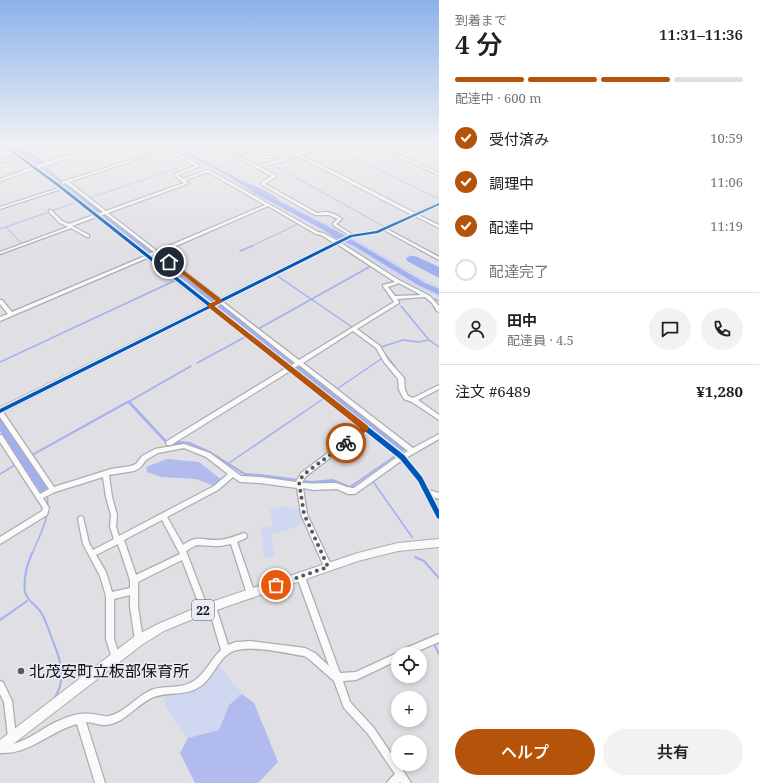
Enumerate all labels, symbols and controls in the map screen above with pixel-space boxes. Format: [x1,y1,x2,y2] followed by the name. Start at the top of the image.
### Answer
[455,11,507,29] text: 到着まで
[659,24,743,44] text: 11:31–11:36
[455,26,502,62] text: 4 分
[455,89,541,107] text: 配達中 · 600 m
[455,127,477,149] icon: check
[489,129,549,149] text: 受付済み
[710,129,743,147] text: 10:59
[455,171,477,193] icon: check
[489,173,534,193] text: 調理中
[710,173,743,191] text: 11:06
[455,215,477,237] icon: check
[489,217,534,237] text: 配達中
[710,217,743,235] text: 11:19
[152,245,186,279] pin
[158,251,180,273] icon: home
[489,261,549,281] text: 配達完了
[455,308,497,350] button: person
[649,308,691,350] button: chat
[701,308,743,350] button: phone
[507,310,537,330] text: 田中
[507,331,574,349] text: 配達員 · 4.5
[455,381,531,401] text: 注文 #6489
[696,381,743,401] text: ¥1,280
[326,423,366,463] courier
[335,432,357,454] icon: bike
[259,568,293,602] pin
[265,574,287,596] icon: bag
[192,600,214,620] road number: 22
[391,647,427,771] map controls
[391,647,427,683] button: locate
[29,660,189,682] place label: 北茂安町立板部保育所
[16,666,26,676] marker: 北茂安町立板部保育所
[391,691,427,727] button: +
[455,729,595,775] button: ヘルプ
[603,729,743,775] button: 共有
[391,735,427,771] button: −

